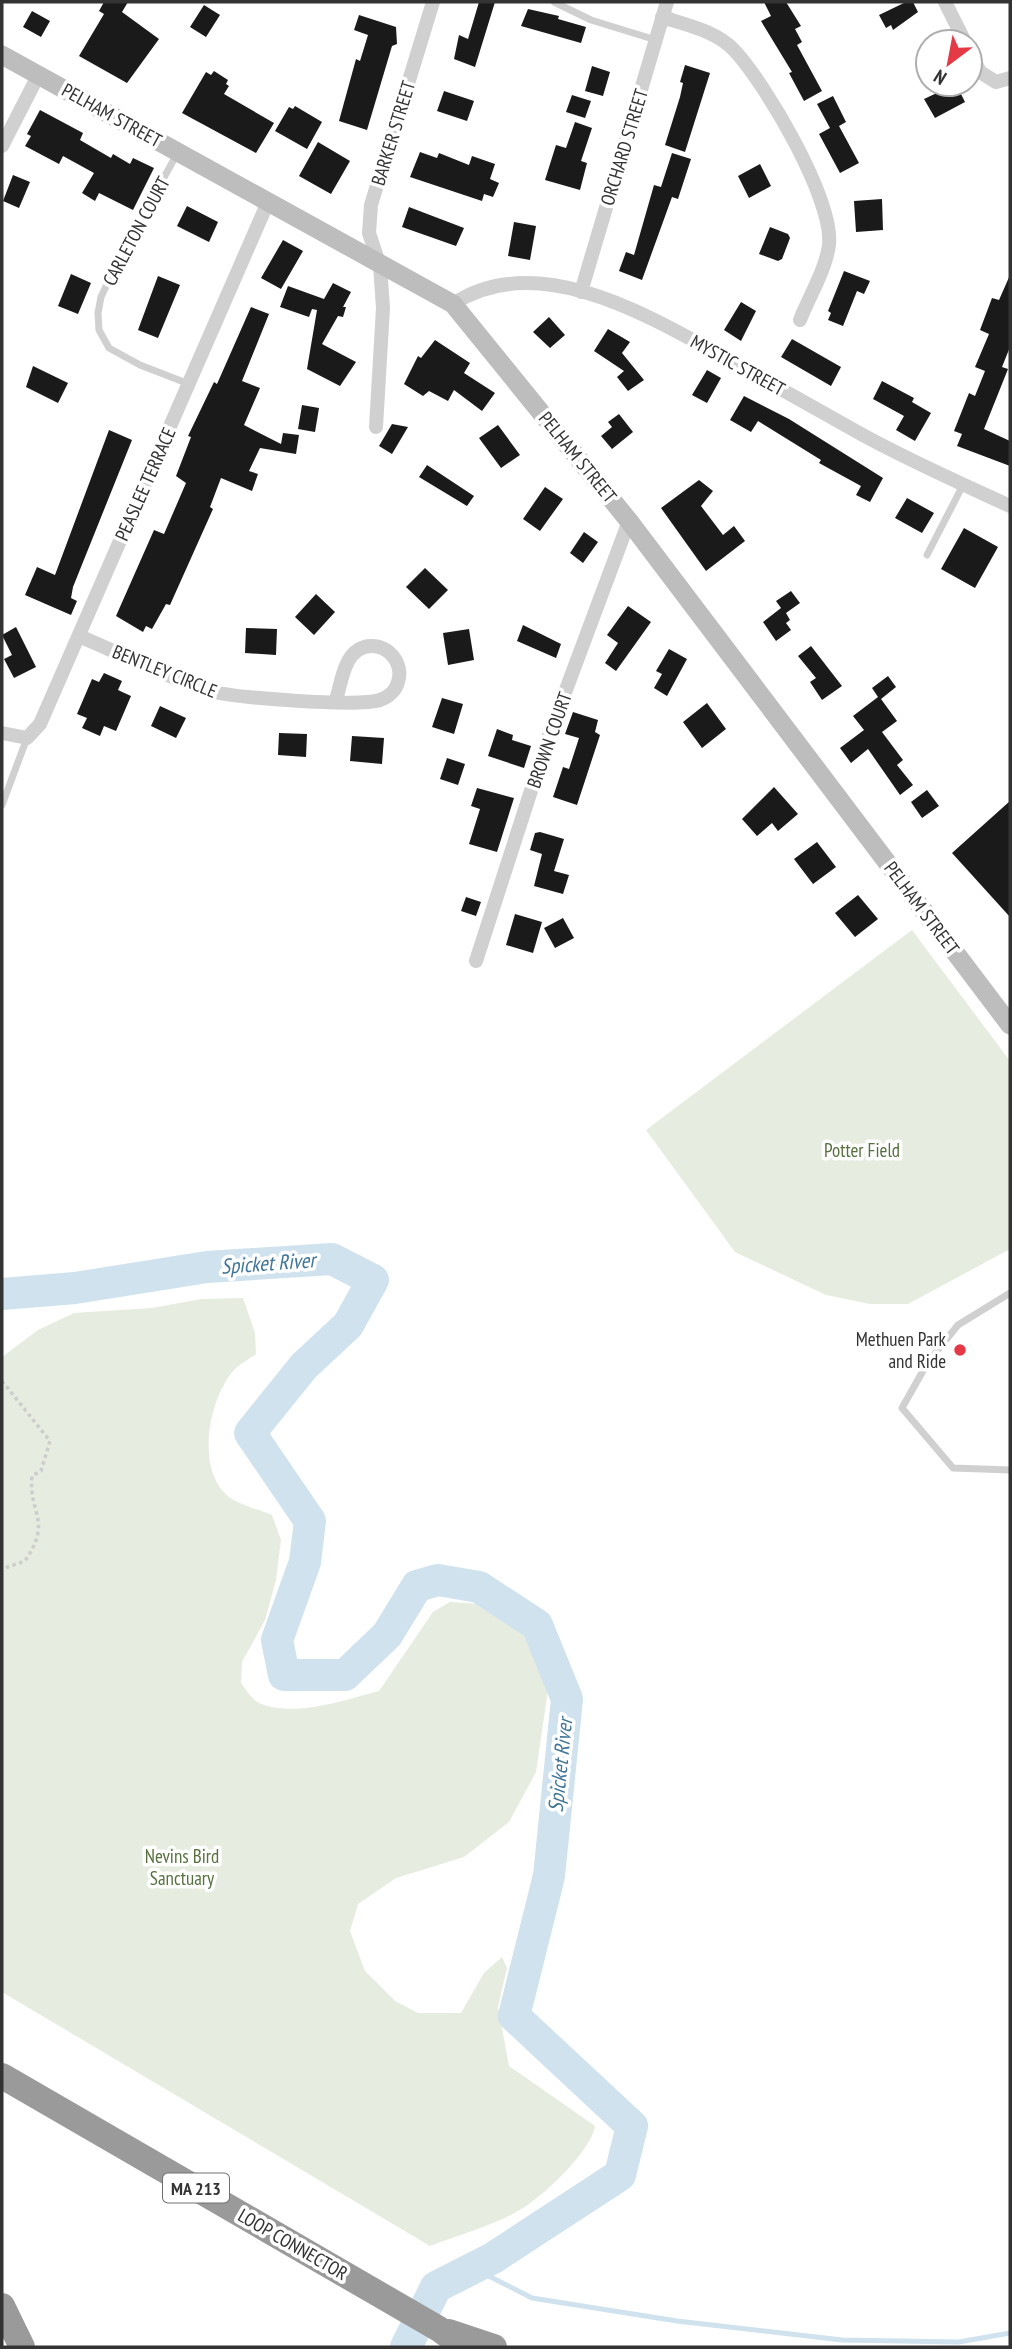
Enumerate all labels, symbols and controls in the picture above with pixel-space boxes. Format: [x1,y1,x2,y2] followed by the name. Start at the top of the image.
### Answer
[914,28,984,98] north arrow
[929,65,951,90] text: N
[366,77,420,188] street label: BARKER STREET
[58,78,167,153] street label: PELHAM STREET
[595,85,653,208] street label: ORCHARD STREET
[97,172,175,290] street label: CARLETON COURT
[686,329,790,401] street label: MYSTIC STREET
[534,407,622,508] street label: PELHAM STREET
[109,424,181,544] street label: PEASLEE TERRACE
[109,639,221,703] street label: BENTLEY CIRCLE
[521,688,577,791] street label: BROWN COURT
[879,857,965,960] street label: PELHAM STREET
[824,1138,900,1162] park label: Potter Field
[220,1246,319,1280] water label: Spicket River
[856,1327,947,1373] place label: Methuen Park and Ride
[952,1342,968,1358] marker: Methuen Park and Ride
[542,1714,579,1813] water label: Spicket River
[145,1844,219,1890] park label: Nevins Bird Sanctuary
[163,2174,229,2202] road number: MA 213
[234,2203,352,2285] street label: LOOP CONNECTOR

